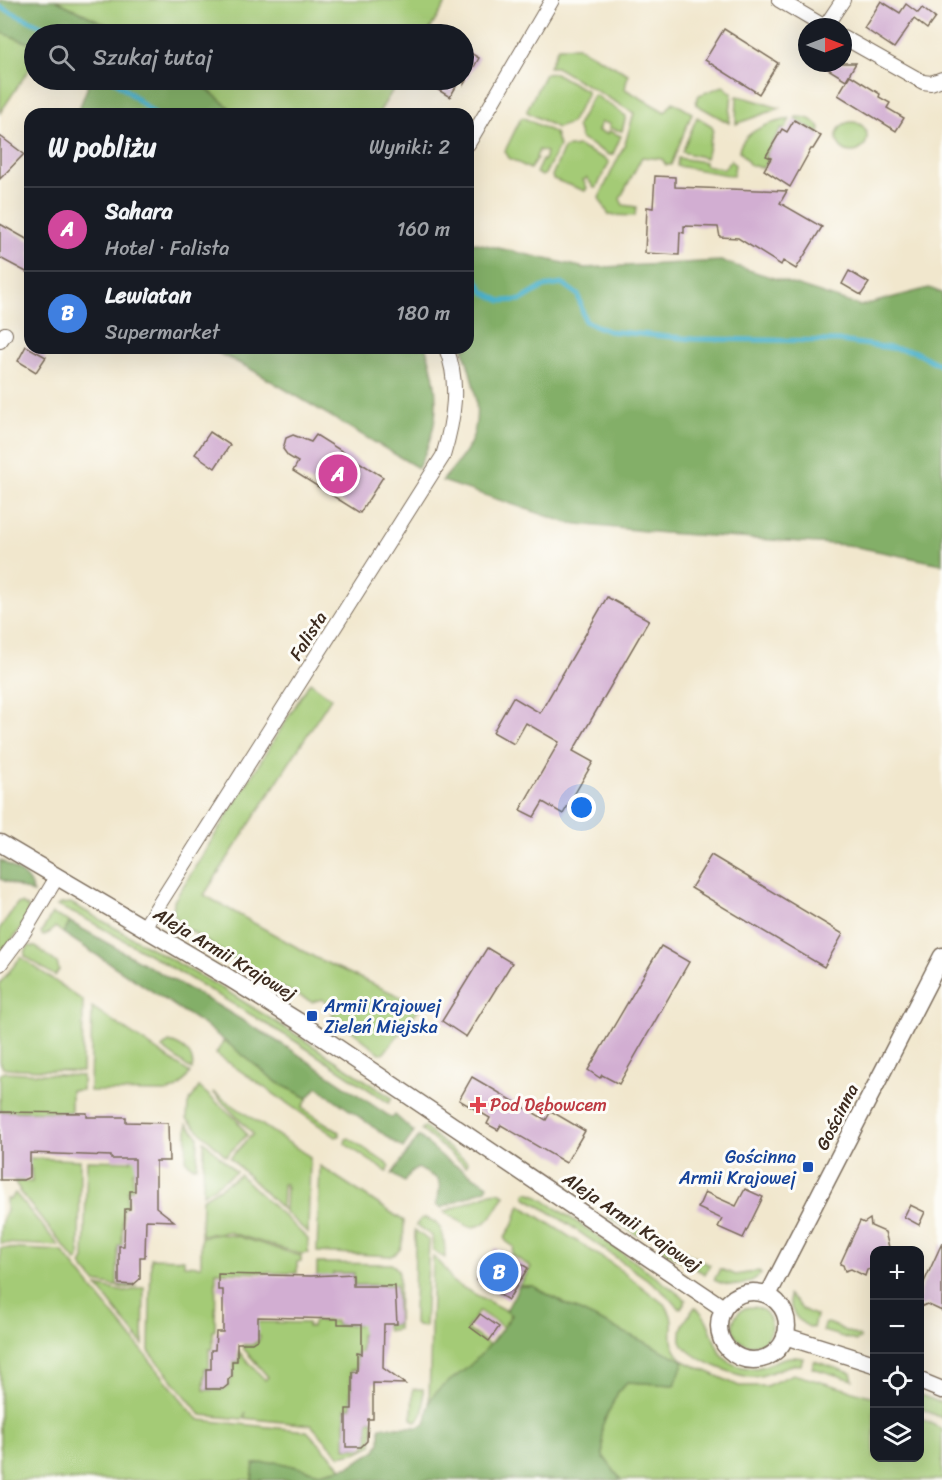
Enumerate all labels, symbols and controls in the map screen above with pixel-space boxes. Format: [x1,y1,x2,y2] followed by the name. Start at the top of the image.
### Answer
[798,18,852,72] north arrow
[24,24,474,90] search box
[93,38,212,77] text: Szukaj tutaj
[45,41,78,74] icon: search
[48,124,157,170] text: W pobliżu
[369,130,450,165] text: Wyniki: 2
[105,192,173,231] text: Sahara
[61,212,74,247] text: A
[397,212,450,247] text: 160 m
[105,231,229,266] text: Hotel · Falista
[105,276,191,315] text: Lewiatan
[61,296,74,331] text: B
[396,296,450,331] text: 180 m
[105,315,220,350] text: Supermarket
[318,452,358,496] pin: A
[280,605,336,667] street label: Falista
[567,793,596,822] your location
[146,898,303,1010] street label: Aleja Armii Krajowej
[323,990,442,1043] place label: Armii Krajowej Zieleń Miejska
[305,1009,319,1023] marker: Armii Krajowej Zieleń Miejska
[807,1078,867,1156] street label: Gościnna
[490,1089,607,1121] place label: Pod Dębowcem
[471,1098,485,1112] marker: Pod Dębowcem
[678,1141,797,1194] place label: Gościnna Armii Krajowej
[801,1160,815,1174] marker: Gościnna Armii Krajowej
[555,1163,708,1281] street label: Aleja Armii Krajowej
[870,1246,924,1462] map controls
[870,1246,924,1300] button: +
[480,1250,518,1294] pin: B
[870,1300,924,1354] button: −
[870,1354,924,1408] button: locate
[870,1408,924,1462] button: layers

